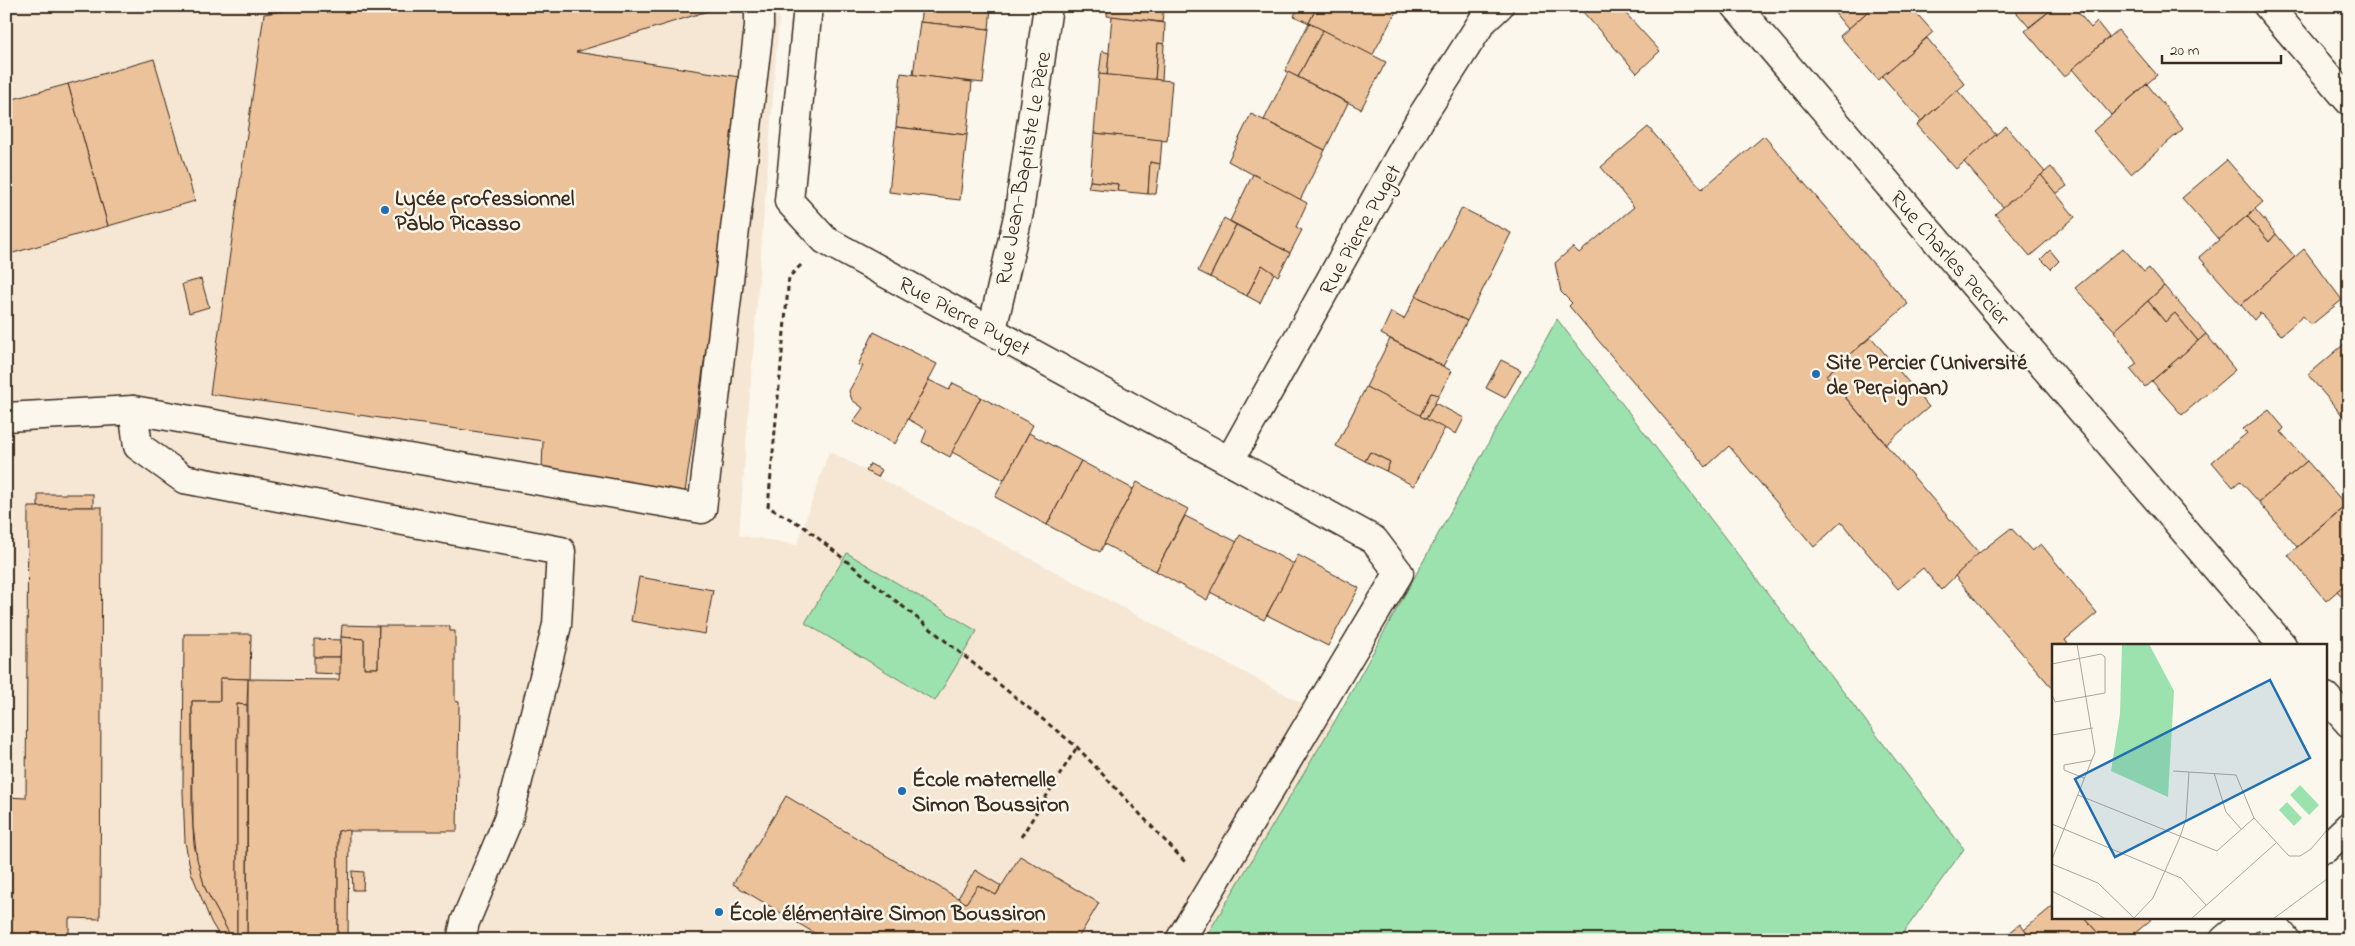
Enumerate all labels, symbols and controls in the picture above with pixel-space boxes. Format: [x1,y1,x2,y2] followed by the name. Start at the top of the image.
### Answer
[2162,32,2281,64] scale bar
[2170,40,2200,62] text: 20 m
[989,49,1061,288] street label: Rue Jean-Baptiste Le Père
[1312,159,1412,302] street label: Rue Pierre Puget
[395,184,575,241] place label: Lycée professionnel Pablo Picasso
[1881,184,2017,334] street label: Rue Charles Percier
[379,204,391,216] marker: Lycée professionnel Pablo Picasso
[891,269,1036,367] street label: Rue Pierre Puget
[1826,348,2028,406] place label: Site Percier (Université de Perpignan)
[1810,368,1822,380] marker: Site Percier (Université de Perpignan)
[2052,644,2328,918] inset map
[912,765,1069,822] place label: École maternelle Simon Boussiron
[896,785,908,797] marker: École maternelle Simon Boussiron
[729,899,1046,931] place label: École élémentaire Simon Boussiron
[713,906,725,918] marker: École élémentaire Simon Boussiron

